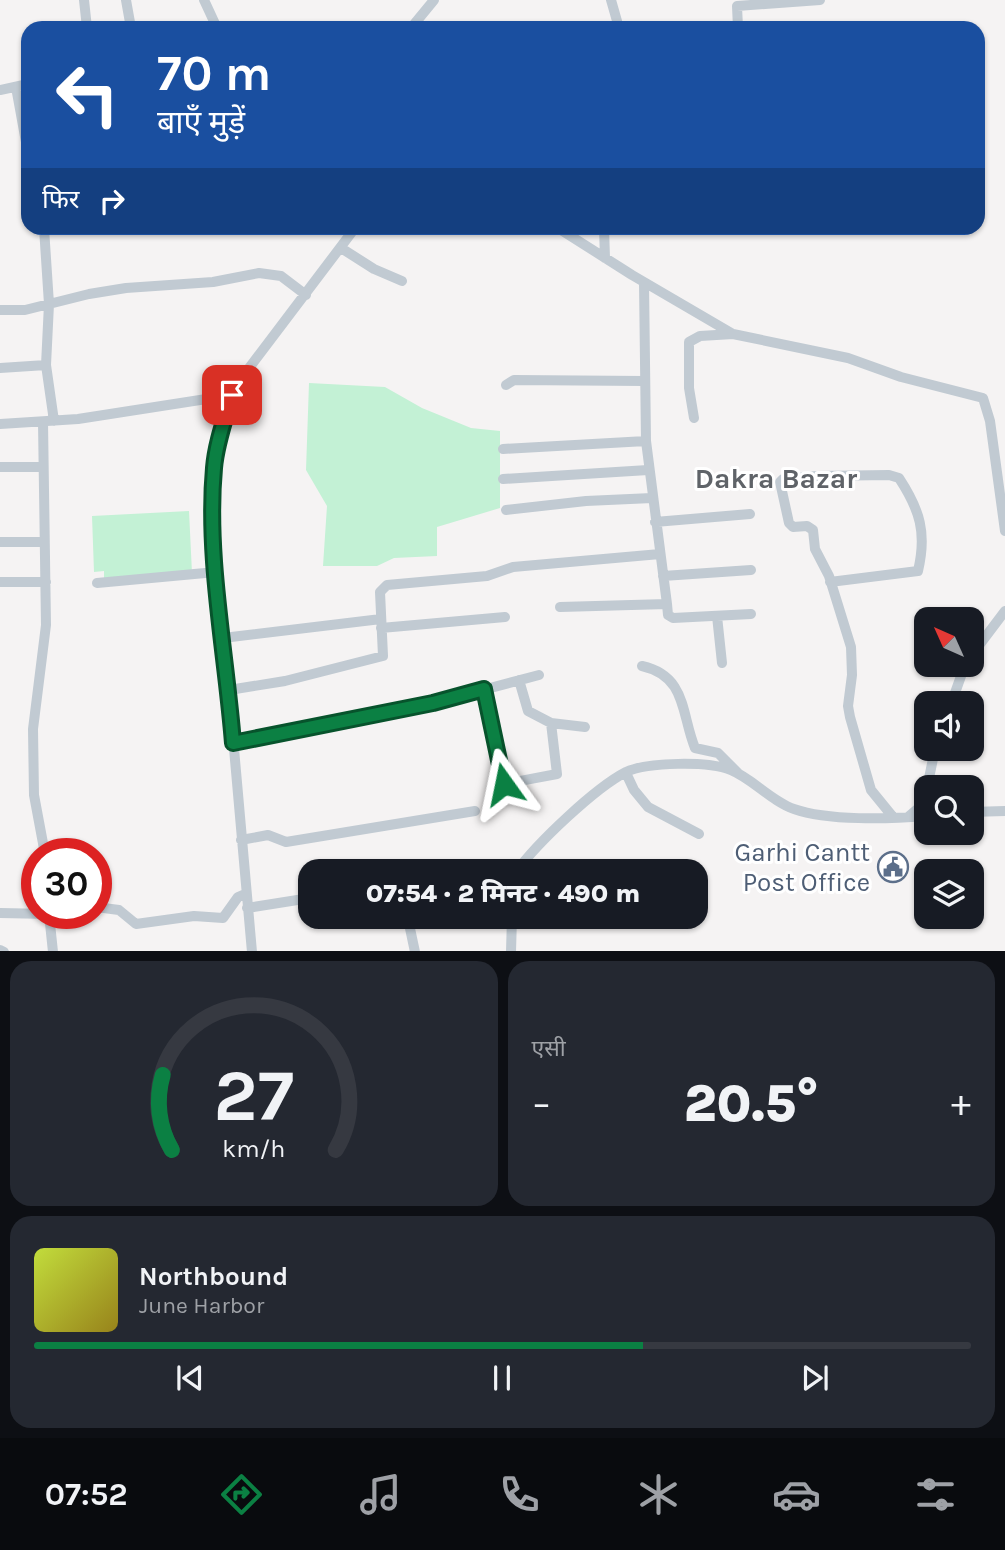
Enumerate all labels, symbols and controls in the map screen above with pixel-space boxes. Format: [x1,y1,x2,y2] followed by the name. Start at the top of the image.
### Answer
[157,45,271,102] text: 70 m
[42,49,133,140] icon: left
[157,104,245,141] text: बाएँ मुड़ें
[93,182,131,220] icon: right
[42,184,79,215] text: फिर
[202,365,262,425] pin
[213,376,251,414] icon: arrive
[695,462,857,495] district label: Dakra Bazar
[914,607,984,677] north arrow
[914,607,984,929] map controls
[914,691,984,761] button: sound
[467,747,541,821] position arrow
[914,775,984,845] button: search
[734,837,870,898] place label: Garhi Cantt Post Office
[21,838,112,929] speed limit sign: 30
[876,850,910,884] public building icon: Garhi Cantt Post Office
[914,859,984,929] button: layers
[366,878,640,909] text: 07:54 · 2 मिनट · 490 m
[532,1035,566,1062] text: एसी
[214,1053,294,1138] text: 27
[684,1073,819,1134] text: 20.5°
[532,1081,551,1126] text: −
[951,1081,971,1126] text: +
[222,1133,285,1162] text: km/h
[139,1261,288,1292] text: Northbound
[139,1292,264,1319] text: June Harbor
[171,1359,209,1397] icon: previous
[483,1359,521,1397] icon: pause
[796,1359,834,1397] icon: next
[217,1470,266,1519] icon: directions
[356,1470,405,1519] icon: music
[495,1470,544,1519] icon: phone
[634,1470,683,1519] icon: climate
[772,1470,821,1519] icon: car
[911,1470,960,1519] icon: filters
[45,1476,128,1513] text: 07:52

